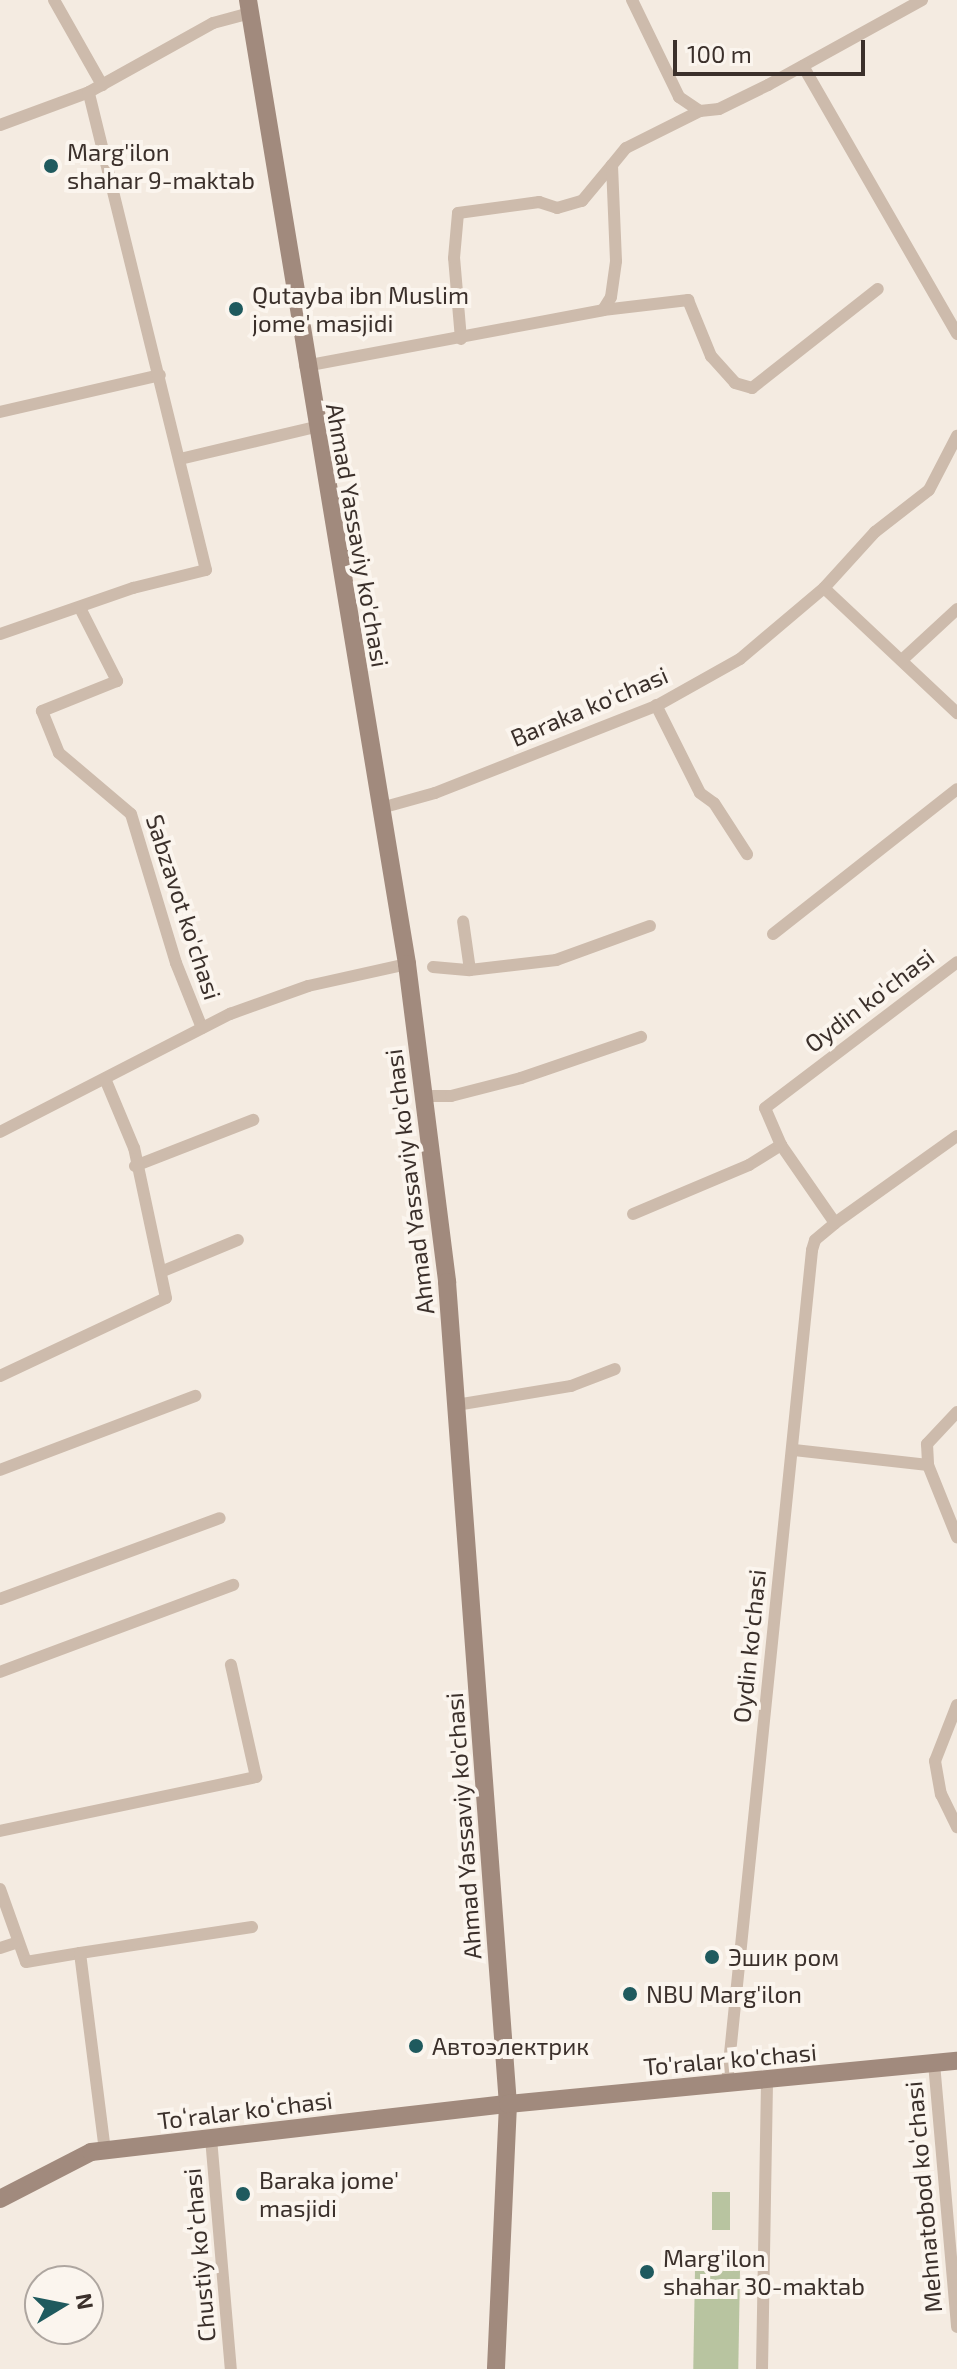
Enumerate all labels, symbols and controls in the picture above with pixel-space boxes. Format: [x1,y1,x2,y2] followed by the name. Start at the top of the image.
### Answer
[677,24,869,74] scale bar
[687,39,752,68] text: 100 m
[67,138,255,194] place label: Marg'ilon shahar 9-maktab
[42,157,60,175] marker: Marg'ilon shahar 9-maktab
[252,281,469,337] place label: Qutayba ibn Muslim jome' masjidi
[227,300,245,318] marker: Qutayba ibn Muslim jome' masjidi
[320,400,396,670] street label: Ahmad Yassaviy ko'chasi
[506,660,672,752] street label: Baraka ko'chasi
[140,811,228,1003] street label: Sabzavot ko'chasi
[799,942,939,1058] street label: Oydin ko'chasi
[378,1047,440,1317] street label: Ahmad Yassaviy ko'chasi
[727,1568,771,1724] street label: Oydin ko'chasi
[439,1691,487,1961] street label: Ahmad Yassaviy ko'chasi
[728,1943,839,1971] place label: Эшик ром
[703,1948,721,1966] marker: Эшик ром
[646,1980,802,2008] place label: NBU Marg'ilon
[621,1985,639,2003] marker: NBU Marg'ilon
[432,2032,589,2060] place label: Автоэлектрик
[407,2037,425,2055] marker: Автоэлектрик
[642,2037,818,2081] street label: To'ralar ko'chasi
[899,2080,947,2314] street label: Mehnatobod koʻchasi
[156,2085,334,2135] street label: Toʻralar koʻchasi
[259,2166,399,2222] place label: Baraka jome' masjidi
[177,2167,221,2343] street label: Chustiy koʻchasi
[234,2185,252,2203] marker: Baraka jome' masjidi
[663,2244,865,2300] place label: Marg'ilon shahar 30-maktab
[638,2263,656,2281] marker: Marg'ilon shahar 30-maktab
[24,2265,104,2345] north arrow
[71,2291,100,2311] text: N

